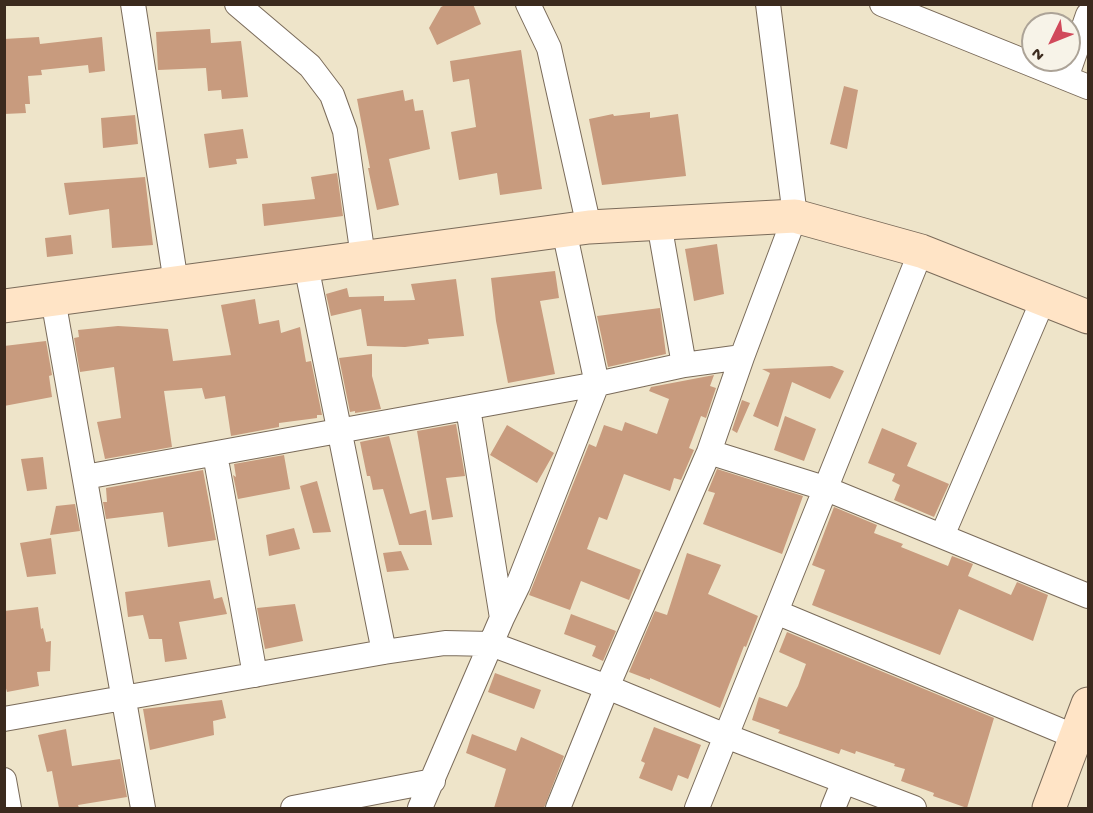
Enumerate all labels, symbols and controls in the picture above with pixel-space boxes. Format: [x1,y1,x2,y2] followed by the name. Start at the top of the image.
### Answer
[1021,12,1081,72] north arrow
[1028,43,1049,64] text: N

